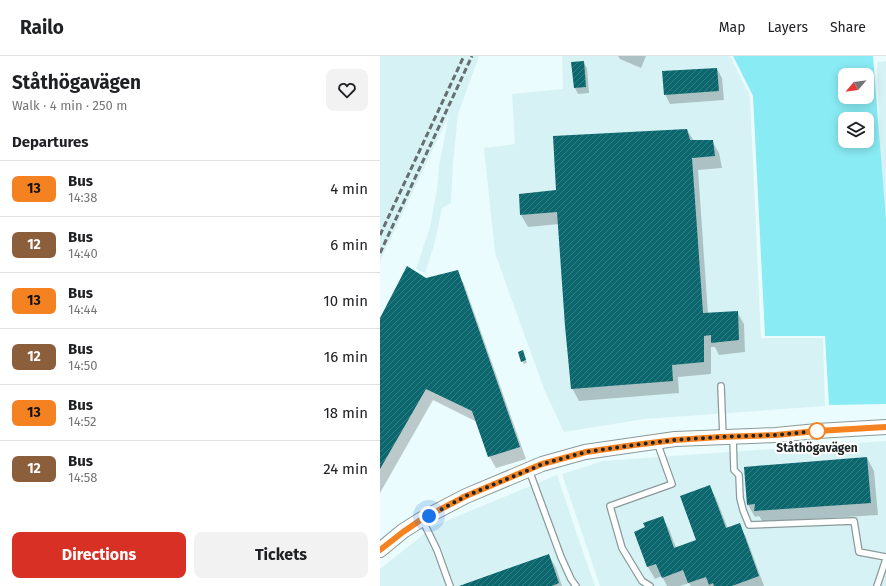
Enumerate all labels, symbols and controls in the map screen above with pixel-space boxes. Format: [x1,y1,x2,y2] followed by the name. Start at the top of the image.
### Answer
[20,16,64,39] text: Railo
[719,19,745,36] text: Map
[767,19,808,36] text: Layers
[830,19,866,36] text: Share
[838,68,874,104] north arrow
[838,68,874,148] map controls
[326,69,368,111] button: heart
[12,71,141,94] text: Ståthögavägen
[12,98,127,113] text: Walk · 4 min · 250 m
[838,112,874,148] button: layers
[12,133,89,151] text: Departures
[68,172,93,190] text: Bus
[27,180,41,197] text: 13
[330,180,368,198] text: 4 min
[68,190,97,205] text: 14:38
[68,228,93,246] text: Bus
[27,236,41,253] text: 12
[330,236,368,254] text: 6 min
[68,246,98,261] text: 14:40
[68,284,93,302] text: Bus
[27,292,41,309] text: 13
[323,292,368,310] text: 10 min
[68,302,97,317] text: 14:44
[68,340,93,358] text: Bus
[27,348,41,365] text: 12
[324,348,368,366] text: 16 min
[68,358,97,373] text: 14:50
[68,396,93,414] text: Bus
[27,404,41,421] text: 13
[323,404,368,422] text: 18 min
[68,414,97,429] text: 14:52
[808,422,826,440] marker: Ståthögavägen
[776,441,858,455] place label: Ståthögavägen
[68,452,93,470] text: Bus
[27,460,41,477] text: 12
[323,460,368,478] text: 24 min
[68,470,97,485] text: 14:58
[419,506,439,526] your location
[12,532,186,578] button: Directions
[194,532,368,578] button: Tickets

